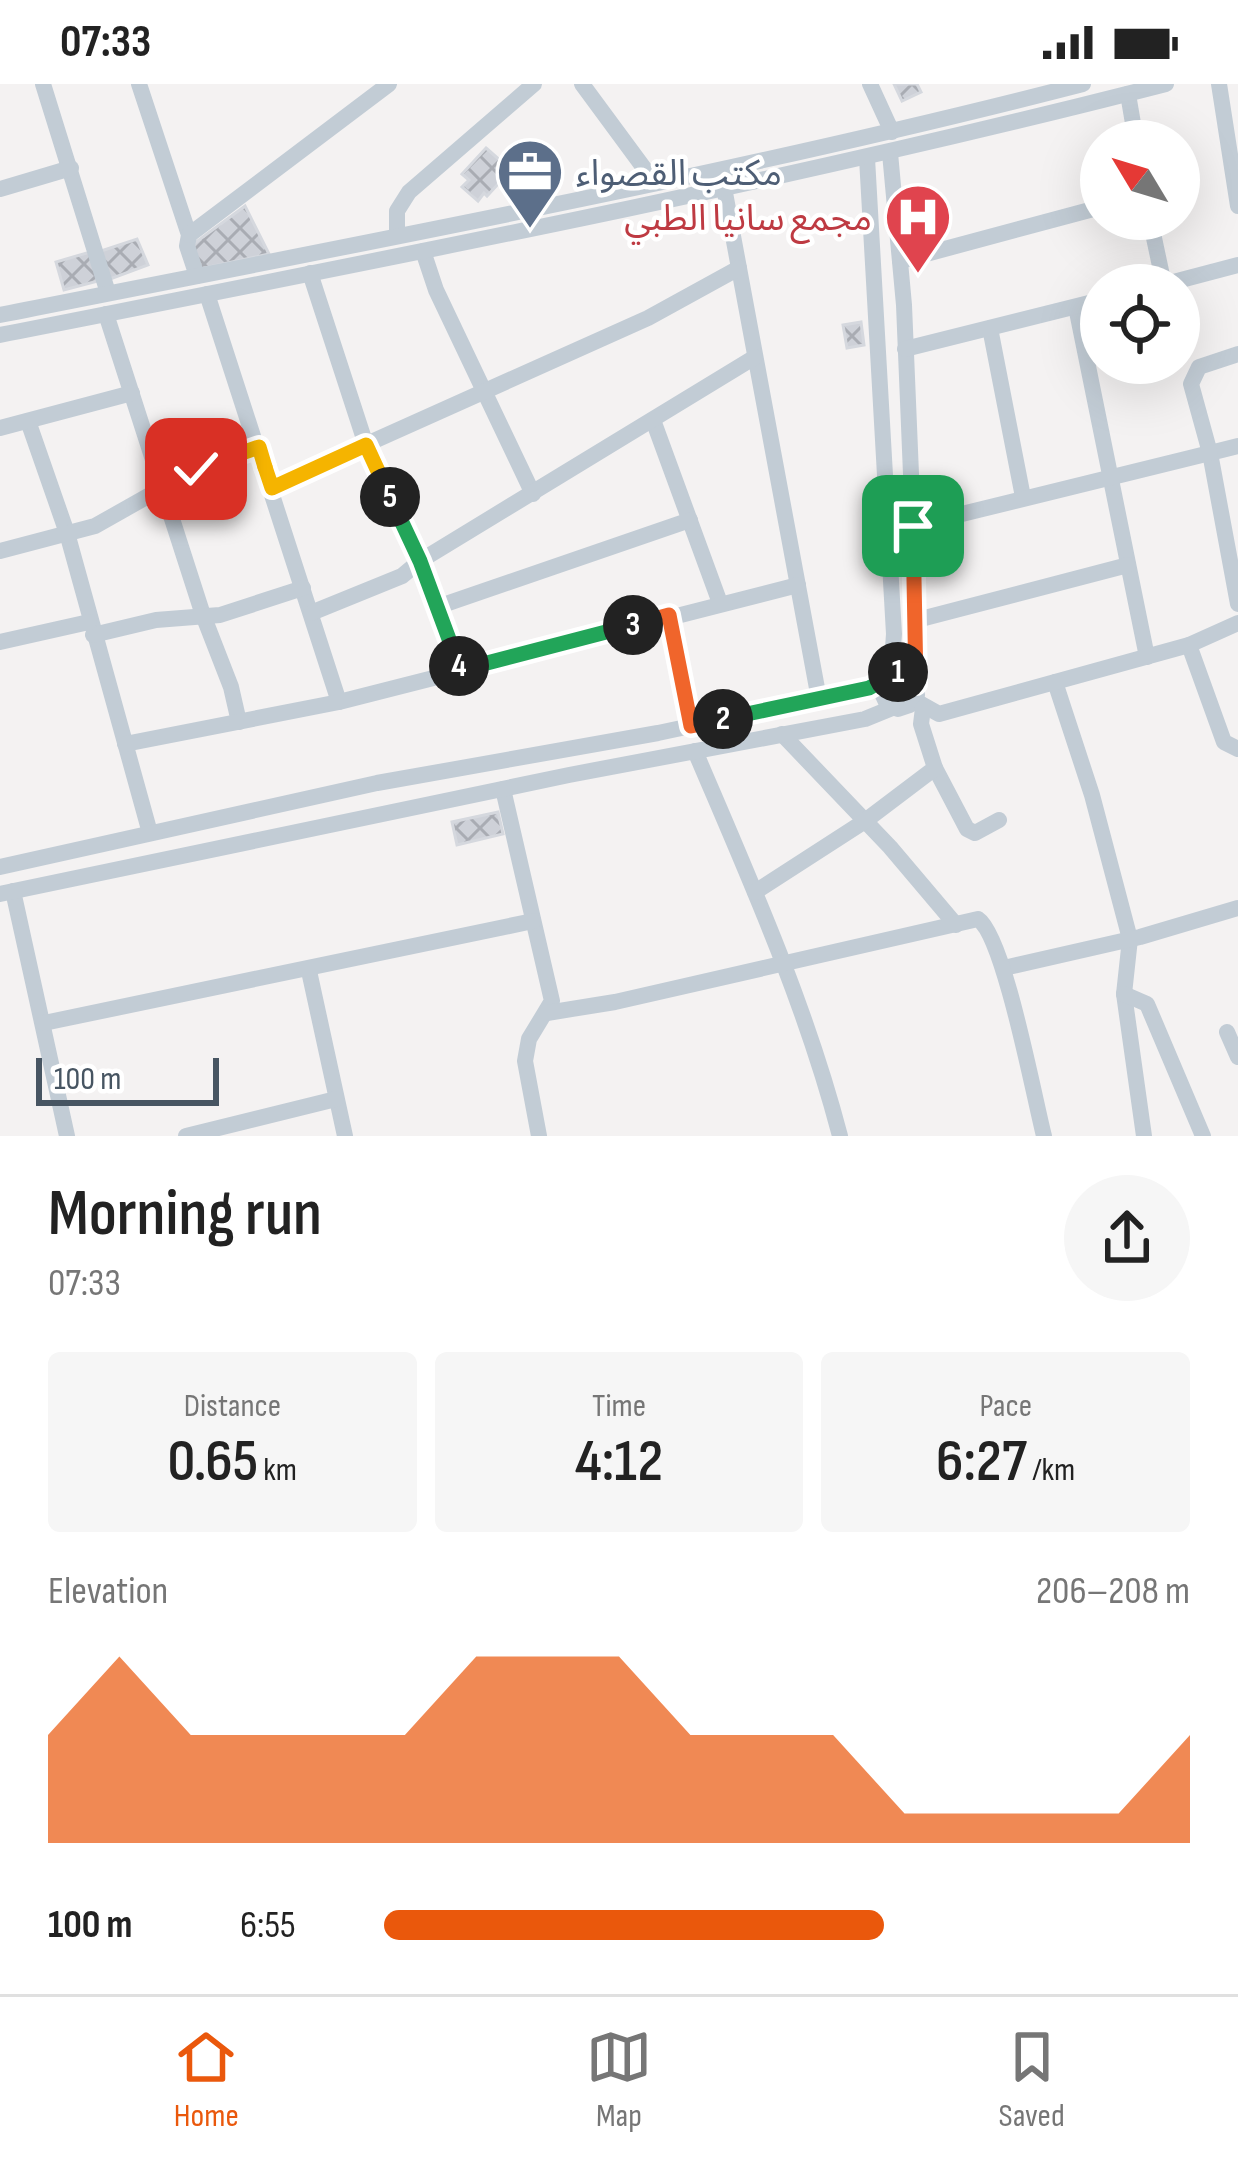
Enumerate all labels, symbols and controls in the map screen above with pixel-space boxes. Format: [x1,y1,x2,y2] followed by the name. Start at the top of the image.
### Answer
[60,15,151,70] text: 07:33
[1080,120,1200,240] north arrow
[1080,120,1200,384] map controls
[495,137,565,231] office icon: مكتب القصواء
[576,153,782,196] place label: مكتب القصواء
[883,182,953,276] hospital icon: مجمع سانيا الطبي
[624,198,872,245] place label: مجمع سانيا الطبي
[1080,264,1200,384] button: locate
[145,418,247,520] pin
[163,436,229,502] icon: check
[360,467,420,527] pin: 5
[862,475,964,577] pin
[383,477,397,517] text: 5
[880,493,946,559] icon: arrive
[603,595,663,655] pin: 3
[626,605,640,645] text: 3
[429,636,489,696] pin: 4
[868,642,928,702] pin: 1
[451,646,467,686] text: 4
[892,652,904,692] text: 1
[693,689,753,749] pin: 2
[716,699,730,739] text: 2
[36,1052,219,1105] scale bar
[54,1059,121,1099] text: 100 m
[48,1175,322,1254] text: Morning run
[1064,1175,1190,1301] button: share
[48,1260,121,1307] text: 07:33
[184,1386,281,1426] text: Distance
[592,1386,646,1426] text: Time
[979,1386,1032,1426] text: Pace
[168,1426,258,1498] text: 0.65
[575,1426,663,1498] text: 4:12
[936,1426,1027,1498] text: 6:27
[258,1450,297,1490] text: km
[1027,1450,1075,1490] text: /km
[48,1568,168,1615] text: Elevation
[1036,1568,1190,1615] text: 206–208 m
[48,1902,132,1949] text: 100 m
[240,1902,296,1949] text: 6:55
[173,2024,239,2136] tab: Home
[586,2024,652,2136] tab: Map
[999,2024,1065,2136] tab: Saved

